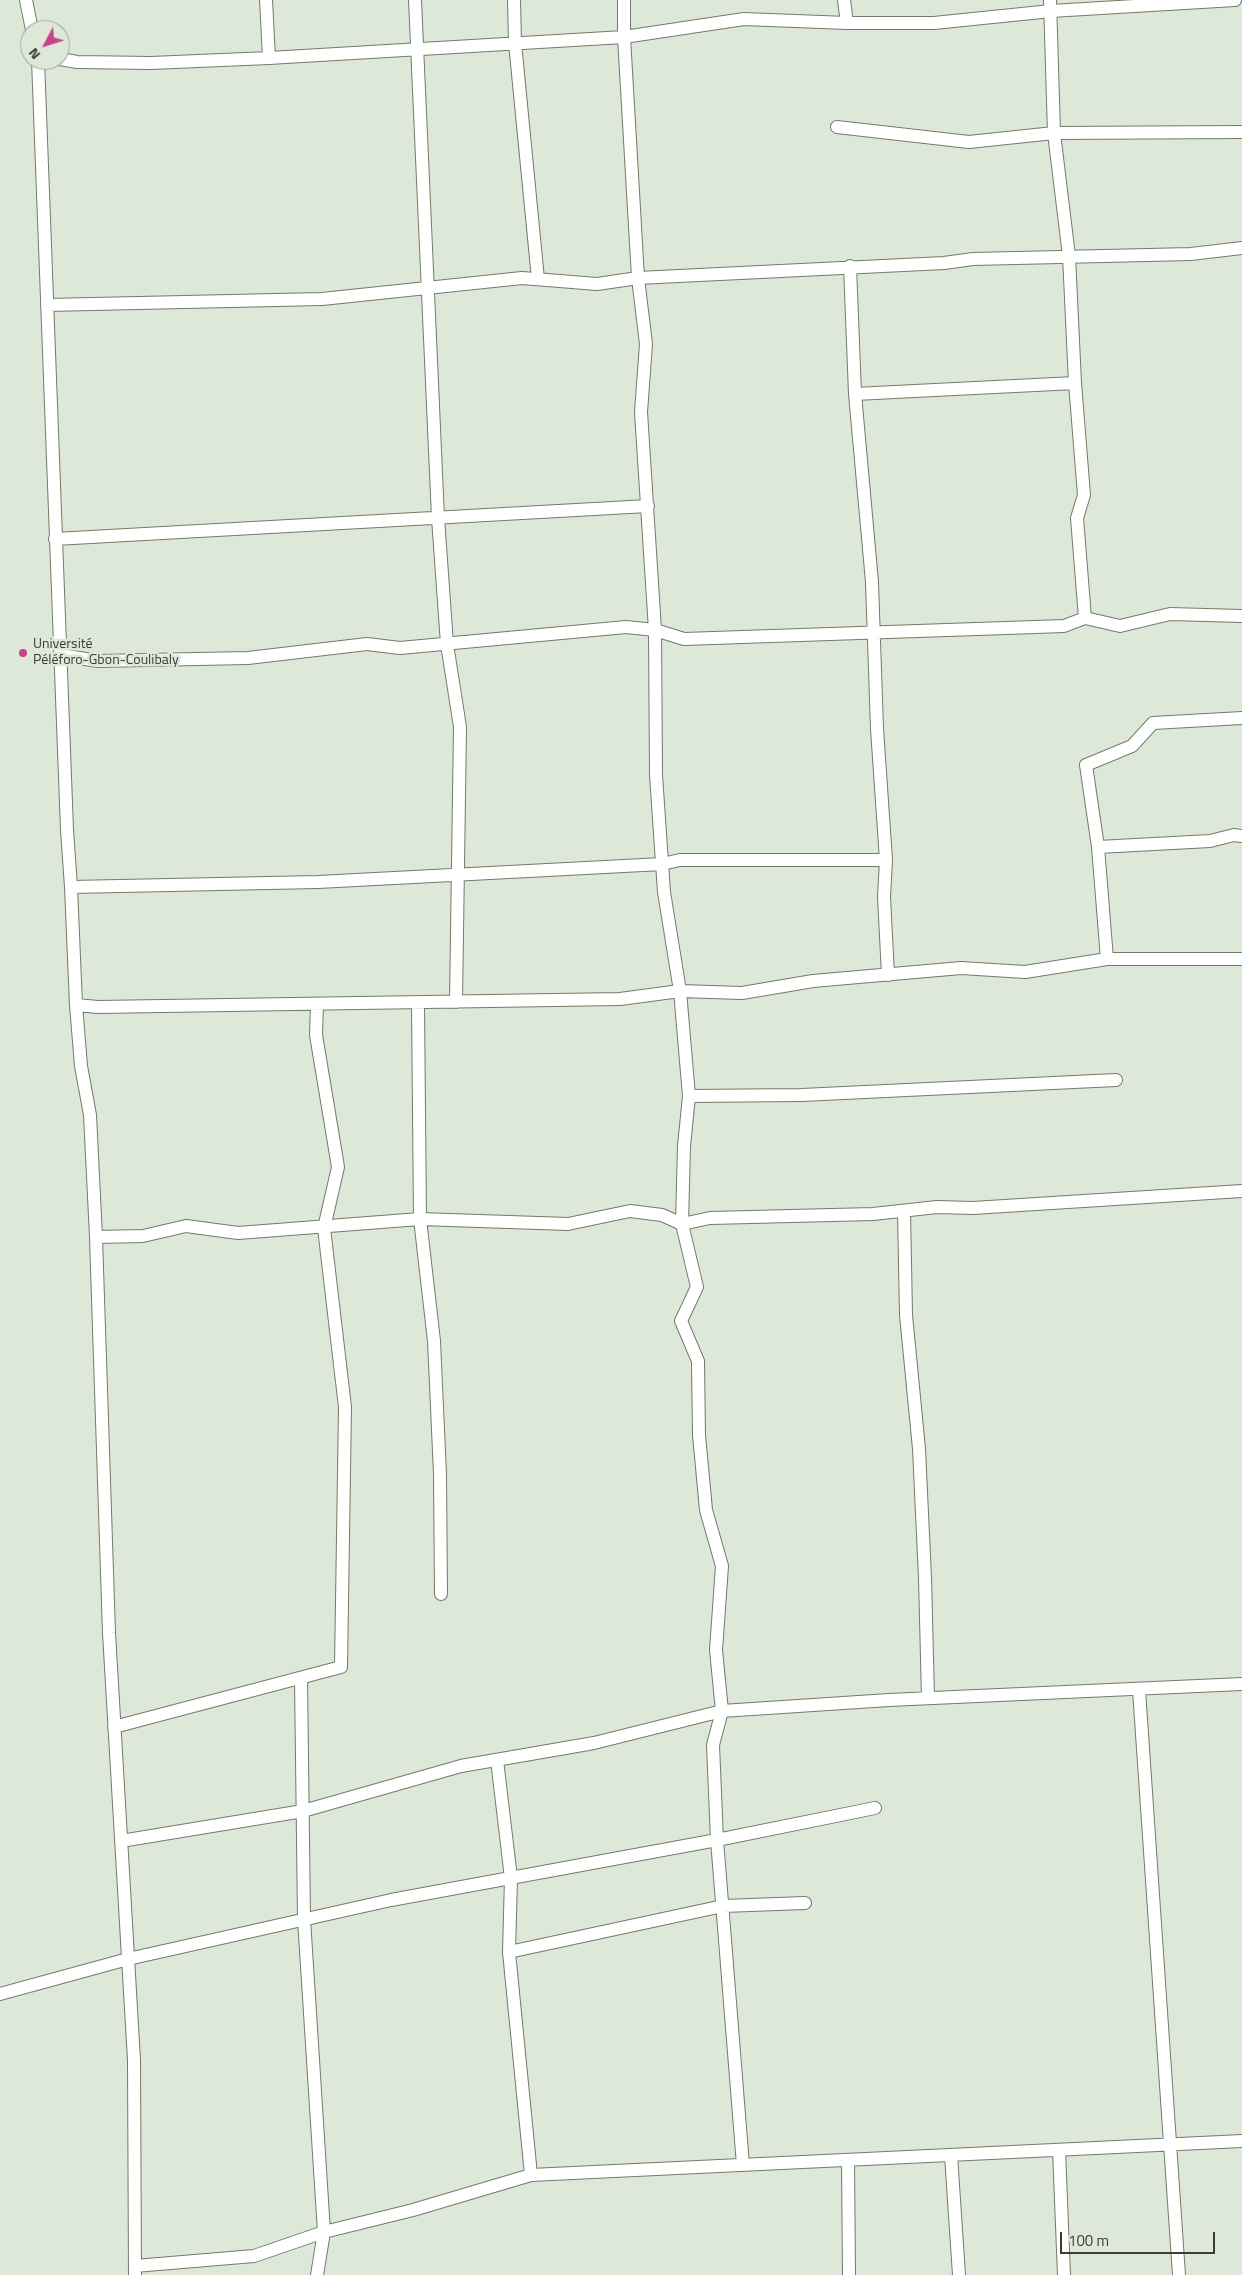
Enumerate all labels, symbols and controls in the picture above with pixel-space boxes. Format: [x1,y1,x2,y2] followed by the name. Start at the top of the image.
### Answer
[20,20,70,70] north arrow
[23,44,45,65] text: N
[33,637,179,670] place label: Université Péléforo-Gbon-Coulibaly
[17,647,29,659] marker: Université Péléforo-Gbon-Coulibaly
[1062,2222,1217,2254] scale bar
[1068,2229,1109,2252] text: 100 m

